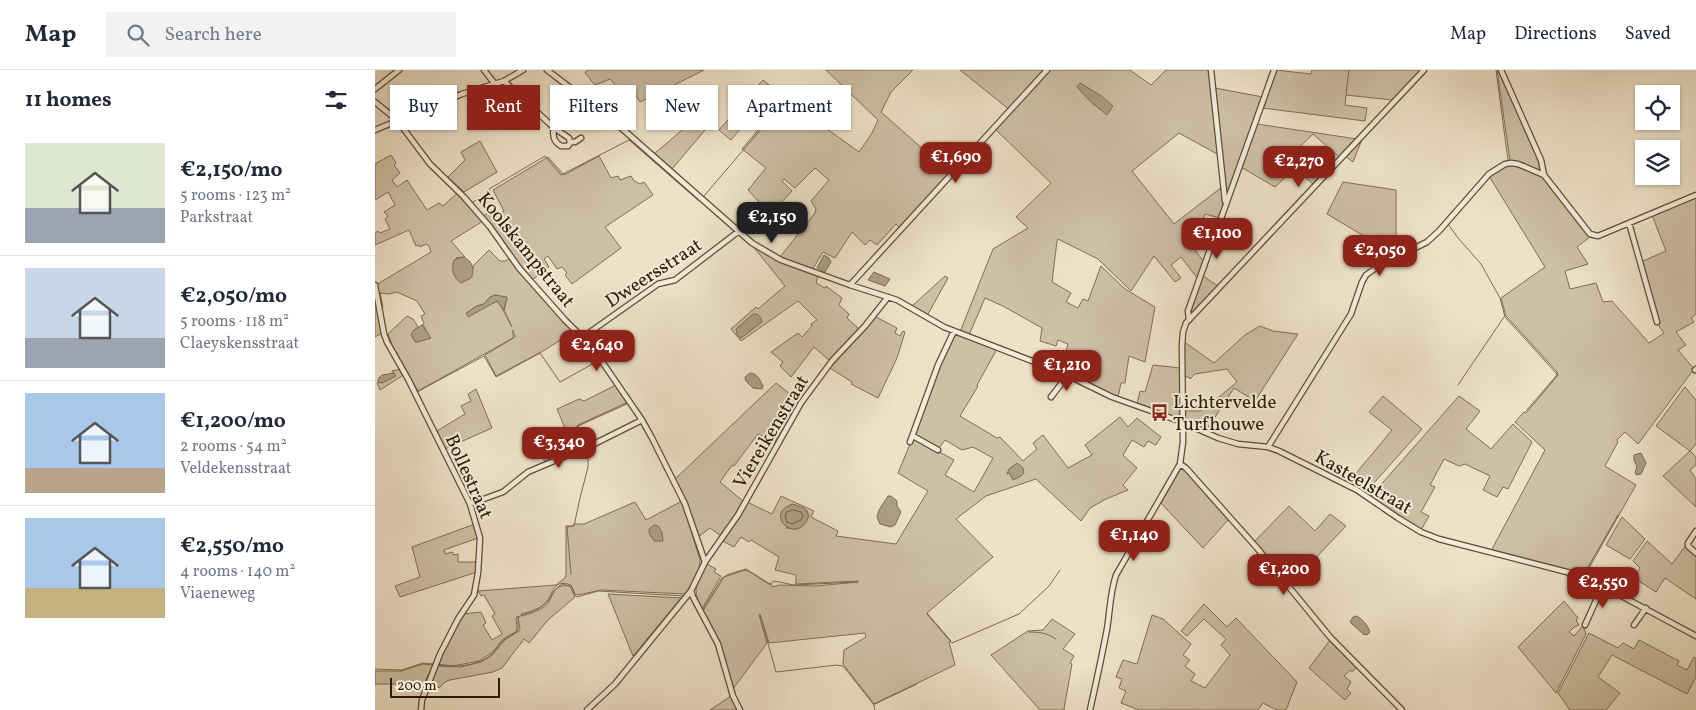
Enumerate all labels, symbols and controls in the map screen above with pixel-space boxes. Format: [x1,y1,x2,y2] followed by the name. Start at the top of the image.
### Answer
[106,12,456,57] search box
[25,18,76,52] text: Map
[124,21,152,49] icon: search
[164,22,262,48] text: Search here
[1450,22,1486,47] text: Map
[1514,22,1597,47] text: Directions
[1625,22,1671,47] text: Saved
[390,85,457,130] chip: Buy
[467,85,540,130] chip: Rent
[550,85,636,130] chip: Filters
[646,85,718,130] chip: New
[728,85,851,130] chip: Apartment
[1635,85,1680,185] map controls
[1635,85,1680,130] button: locate
[25,86,112,115] text: 11 homes
[322,86,350,114] icon: filters
[1635,140,1680,185] button: layers
[915,142,997,184] pin: €1,690
[1258,146,1340,188] pin: €2,270
[931,147,981,169] text: €1,690
[1274,151,1324,173] text: €2,270
[180,156,283,185] text: €2,150/mo
[65,163,125,223] icon: home
[180,185,291,207] text: 5 rooms · 123 m²
[471,187,580,314] street label: Koolskampstraat
[731,202,813,244] pin: €2,150
[180,207,253,229] text: Parkstraat
[748,207,796,229] text: €2,150
[1176,218,1258,260] pin: €1,100
[1192,223,1242,245] text: €1,100
[601,232,708,315] street label: Dweersstraat
[1339,234,1421,277] pin: €2,050
[1354,240,1406,262] text: €2,050
[180,282,287,311] text: €2,050/mo
[65,288,125,348] icon: home
[180,311,289,333] text: 5 rooms · 118 m²
[556,330,638,372] pin: €2,640
[180,333,299,355] text: Claeyskensstraat
[571,335,623,357] text: €2,640
[1026,350,1108,392] pin: €1,210
[1043,355,1091,377] text: €1,210
[728,370,816,494] street label: Viereikenstraat
[1173,390,1276,438] place label: Lichtervelde Turfhouwe
[1149,402,1169,422] bus stop icon: Lichtervelde Turfhouwe
[180,407,286,436] text: €1,200/mo
[65,413,125,473] icon: home
[518,426,600,469] pin: €3,340
[438,430,499,524] street label: Bollestraat
[533,432,585,454] text: €3,340
[180,436,287,458] text: 2 rooms · 54 m²
[1309,444,1417,521] street label: Kasteelstraat
[180,458,291,480] text: Veldekensstraat
[1093,520,1175,562] pin: €1,140
[1110,525,1158,547] text: €1,140
[180,532,284,561] text: €2,550/mo
[65,538,125,598] icon: home
[1243,554,1325,596] pin: €1,200
[1259,559,1309,581] text: €1,200
[180,561,295,583] text: 4 rooms · 140 m²
[1562,566,1644,609] pin: €2,550
[1578,572,1628,594] text: €2,550
[180,583,256,605] text: Viaeneweg
[390,675,500,698] scale bar
[397,677,437,696] text: 200 m

